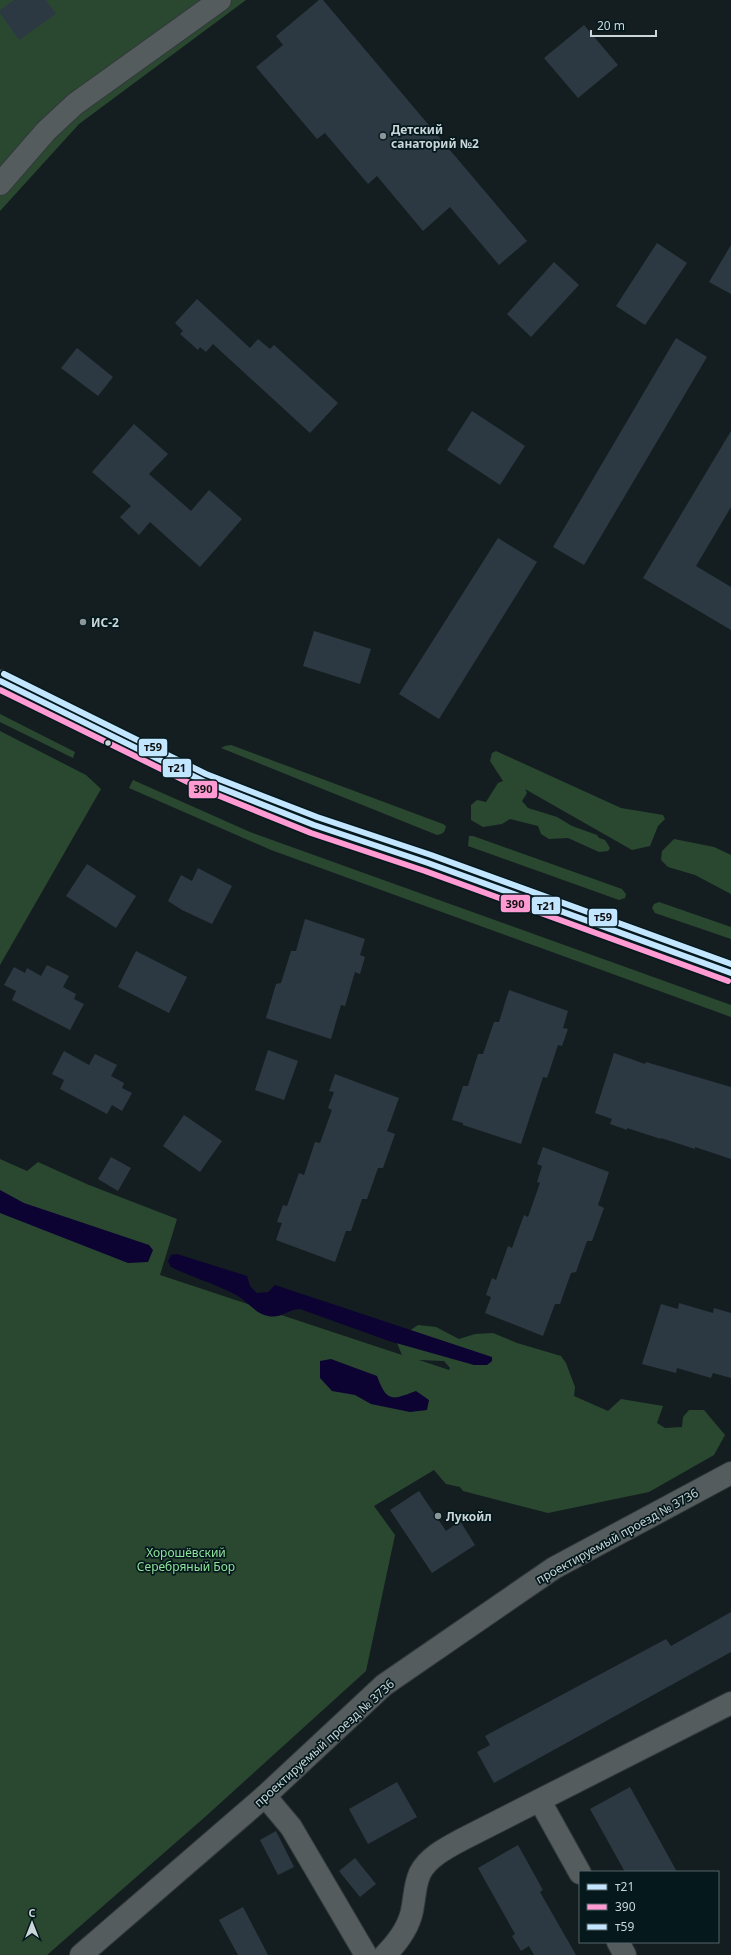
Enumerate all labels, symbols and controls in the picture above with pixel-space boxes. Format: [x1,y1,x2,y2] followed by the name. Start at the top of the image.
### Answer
[591,12,656,38] scale bar
[597,17,625,34] text: 20 m
[391,121,479,152] place label: Детский санаторий №2
[378,131,388,141] marker: Детский санаторий №2
[91,614,119,631] place label: ИС-2
[78,617,88,627] marker: ИС-2
[103,738,113,748] unlabelled marker
[138,738,168,757] line badge: т59
[144,739,162,754] text: т59
[162,758,192,778] line badge: т21
[168,760,186,775] text: т21
[188,780,218,799] line badge: 390
[194,781,212,796] text: 390
[500,894,531,913] line badge: 390
[506,896,524,911] text: 390
[531,896,561,915] line badge: т21
[537,898,555,913] text: т21
[588,908,618,927] line badge: т59
[594,909,612,924] text: т59
[533,1484,701,1588] street label: проектируемый проезд № 3736
[446,1508,492,1525] place label: Лукойл
[433,1511,443,1521] marker: Лукойл
[137,1544,235,1575] park label: Хорошёвский Серебряный Бор
[250,1675,398,1811] street label: проектируемый проезд № 3736
[579,1871,719,1943] legend
[615,1878,634,1895] text: т21
[615,1898,636,1915] text: 390
[12,1903,52,1943] north arrow
[28,1905,36,1920] text: С
[615,1918,634,1935] text: т59

